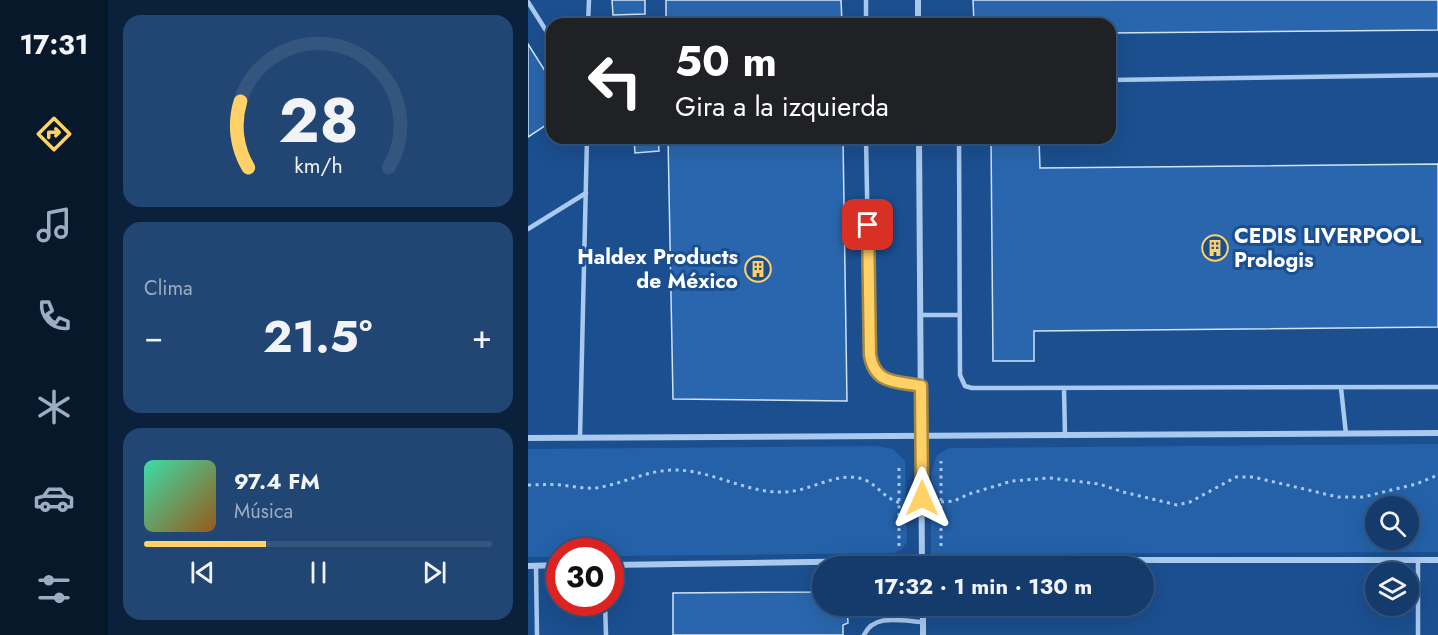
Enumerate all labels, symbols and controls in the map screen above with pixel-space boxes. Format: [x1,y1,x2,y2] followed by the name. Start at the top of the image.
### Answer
[19,25,89,64] text: 17:31
[675,31,777,92] text: 50 m
[576,42,654,120] icon: left
[278,75,358,165] text: 28
[675,87,889,126] text: Gira a la izquierda
[33,113,75,155] icon: directions
[294,150,342,181] text: km/h
[842,199,893,250] pin
[33,204,75,246] icon: music
[851,208,884,241] icon: arrive
[1234,221,1421,275] place label: CEDIS LIVERPOOL Prologis
[1200,233,1230,263] building icon: CEDIS LIVERPOOL Prologis
[577,242,738,296] place label: Haldex Products de México
[743,254,773,284] building icon: Haldex Products de México
[144,274,193,303] text: Clima
[33,295,75,337] icon: phone
[263,304,372,369] text: 21.5°
[144,313,163,360] text: −
[472,313,492,360] text: +
[33,386,75,428] icon: climate
[234,465,320,497] text: 97.4 FM
[890,466,954,530] position arrow
[33,477,75,519] icon: car
[1365,496,1419,616] map controls
[1365,496,1419,550] button: search
[234,497,293,526] text: Música
[546,538,624,616] speed limit sign: 30
[186,556,219,589] icon: previous
[302,556,335,589] icon: pause
[418,556,451,589] icon: next
[1365,562,1419,616] button: layers
[33,568,75,610] icon: filters
[874,570,1092,602] text: 17:32 · 1 min · 130 m

